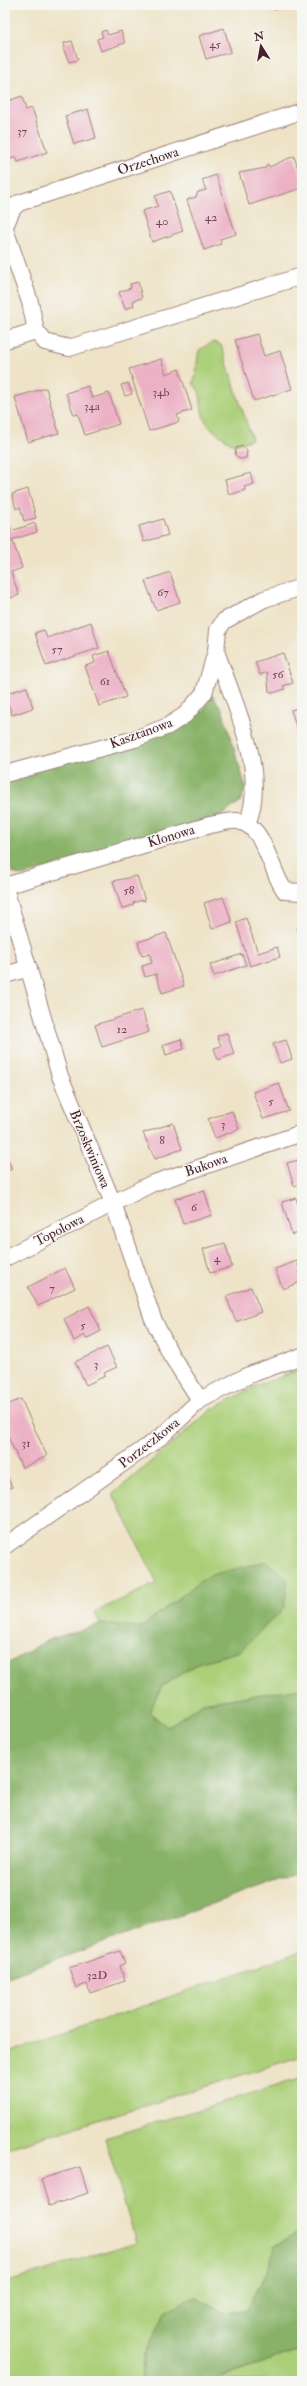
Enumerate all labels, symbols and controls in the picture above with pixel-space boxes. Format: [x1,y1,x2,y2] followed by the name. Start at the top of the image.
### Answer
[241,26,281,66] north arrow
[252,29,266,44] text: N
[209,37,222,52] house number: 45
[17,124,28,139] house number: 37
[115,143,181,179] street label: Orzechowa
[205,210,217,225] house number: 42
[156,214,168,229] house number: 40
[153,385,170,400] house number: 34b
[84,399,101,414] house number: 34a
[157,585,169,600] house number: 67
[52,642,63,657] house number: 57
[272,667,285,682] house number: 56
[100,674,110,689] house number: 61
[107,714,175,752] street label: Kasztanowa
[145,821,197,851] street label: Klonowa
[124,883,135,898] house number: 58
[117,1022,127,1037] house number: 12
[268,1094,274,1109] house number: 5
[66,1107,114,1191] street label: Brzoskwiniowa
[221,1117,225,1132] house number: 3
[159,1133,165,1148] house number: 8
[182,1150,230,1180] street label: Bukowa
[191,1200,198,1215] house number: 6
[31,1210,87,1251] street label: Topolowa
[214,1251,221,1266] house number: 4
[49,1281,55,1296] house number: 7
[80,1318,86,1333] house number: 5
[94,1357,98,1372] house number: 3
[115,1414,183,1472] street label: Porzeczkowa
[22,1436,30,1451] house number: 31
[87,1968,107,1983] house number: 32D

